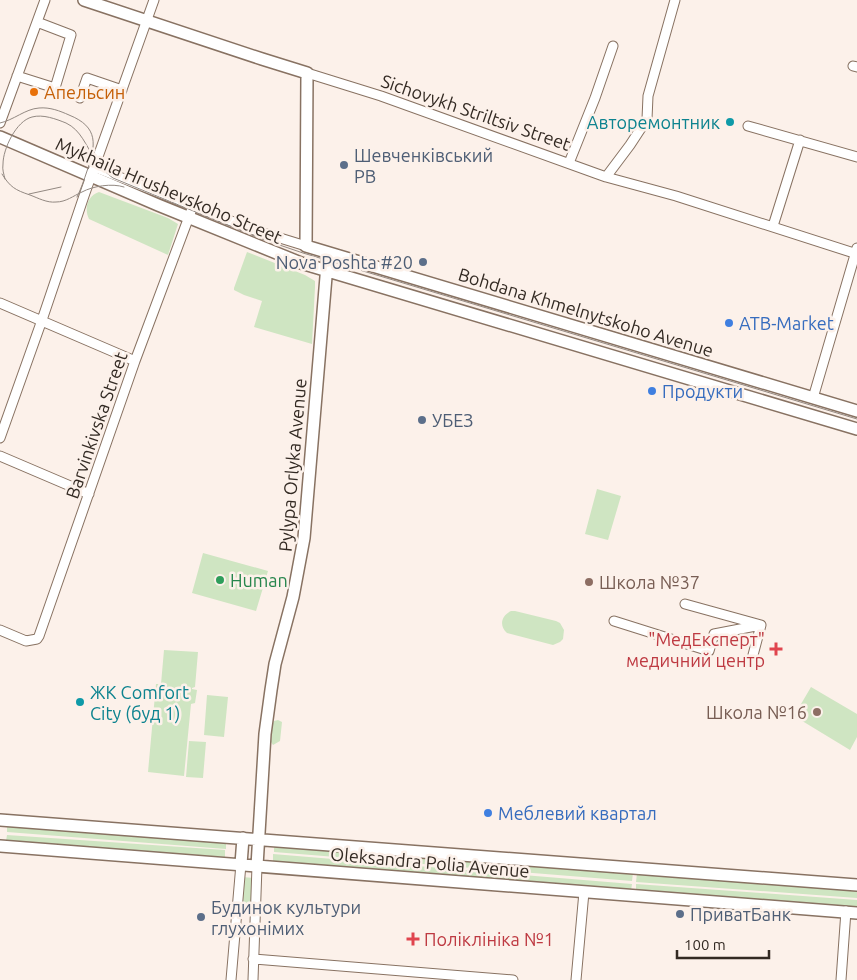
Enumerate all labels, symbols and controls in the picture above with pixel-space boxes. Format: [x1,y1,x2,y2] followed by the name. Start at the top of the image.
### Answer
[379,70,573,154] street label: Sichovykh Striltsiv Street
[44,82,125,102] place label: Апельсин
[28,86,40,98] marker: Апельсин
[587,112,720,132] place label: Авторемонтник
[724,116,736,128] marker: Авторемонтник
[53,133,285,247] street label: Mykhaila Hrushevskoho Street
[354,145,493,186] place label: Шевченківський РВ
[338,159,350,171] marker: Шевченківський РВ
[276,252,413,272] place label: Nova Poshta #20
[417,256,429,268] marker: Nova Poshta #20
[456,264,716,360] street label: Bohdana Khmelnytskoho Avenue
[739,313,834,333] place label: ATB-Market
[723,317,735,329] marker: ATB-Market
[61,349,131,501] street label: Barvinkivska Street
[274,377,310,553] street label: Pylypa Orlyka Avenue
[662,381,743,401] place label: Продукти
[646,385,658,397] marker: Продукти
[432,410,473,430] place label: УБЕЗ
[416,414,428,426] marker: УБЕЗ
[230,570,288,590] place label: Human
[599,572,700,592] place label: Школа №37
[214,574,226,586] marker: Human
[583,576,595,588] marker: Школа №37
[626,629,765,670] place label: "МедЕксперт" медичний центр
[769,642,783,656] marker: "МедЕксперт" медичний центр
[90,682,189,724] place label: ЖК Comfort City (буд 1)
[74,696,86,708] marker: ЖК Comfort City (буд 1)
[706,702,807,722] place label: Школа №16
[811,706,823,718] marker: Школа №16
[498,803,657,823] place label: Меблевий квартал
[482,807,494,819] marker: Меблевий квартал
[330,843,530,881] street label: Oleksandra Polia Avenue
[211,897,361,938] place label: Будинок культури глухонімих
[690,904,791,924] place label: ПриватБанк
[674,908,686,920] marker: ПриватБанк
[195,911,207,923] marker: Будинок культури глухонімих
[677,928,770,960] scale bar
[424,929,554,949] place label: Поліклініка №1
[406,932,420,946] marker: Поліклініка №1
[684,936,726,953] text: 100 m

